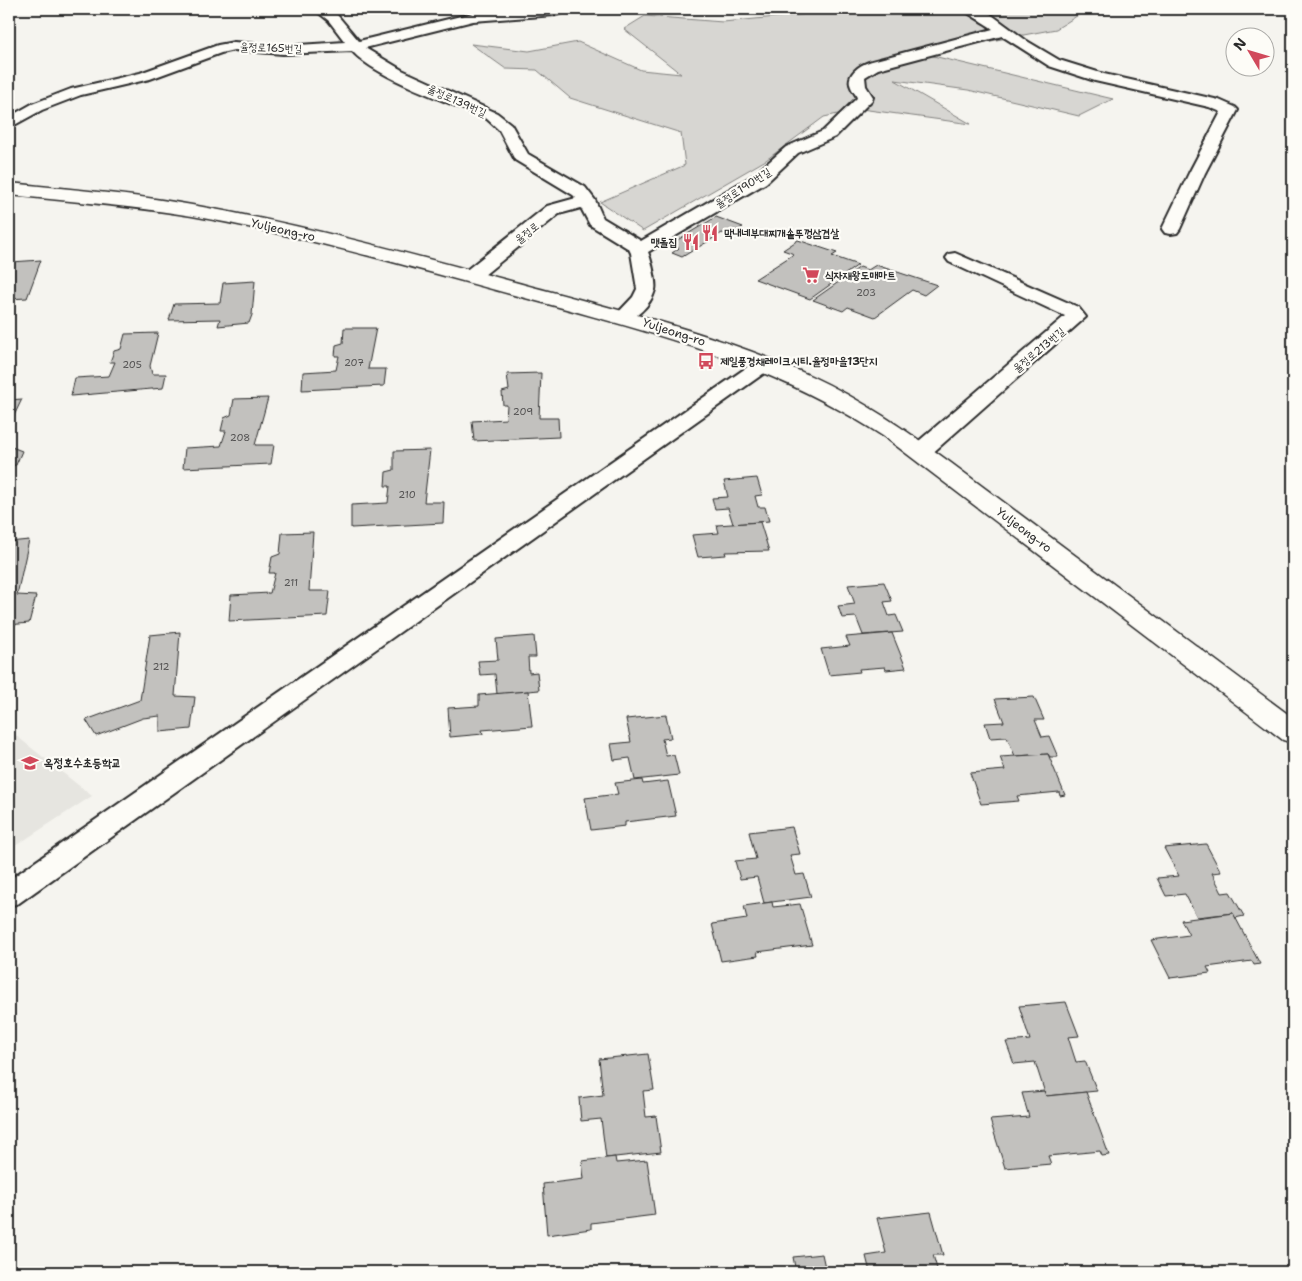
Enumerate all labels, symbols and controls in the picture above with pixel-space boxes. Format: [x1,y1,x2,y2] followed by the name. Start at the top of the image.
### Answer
[1224,28,1274,78] north arrow
[1229,34,1250,54] text: N
[240,39,303,57] street label: 율정로165번길
[425,81,489,121] street label: 율정로139번길
[712,164,774,212] street label: 율정로190번길
[249,215,317,245] street label: Yuljeong-ro
[512,219,542,247] street label: 율정로
[700,223,720,243] restaurant icon: 막내네부대찌개솥뚜껑삼겹살
[724,226,839,241] place label: 막내네부대찌개솥뚜껑삼겹살
[681,232,701,252] restaurant icon: 맷돌집
[650,235,677,250] place label: 맷돌집
[801,265,821,285] supermarket icon: 식자재왕도매마트
[825,268,896,283] place label: 식자재왕도매마트
[856,286,876,299] house number: 203
[640,314,708,350] street label: Yuljeong-ro
[1010,324,1068,376] street label: 율정로213번길
[696,351,716,371] bus stop icon: 제일풍경채레이크시티.율정마을13단지
[720,354,878,369] place label: 제일풍경채레이크시티.율정마을13단지
[344,356,364,369] house number: 207
[122,358,142,371] house number: 205
[513,405,533,418] house number: 209
[230,431,250,444] house number: 208
[398,488,416,501] house number: 210
[993,504,1055,556] street label: Yuljeong-ro
[284,576,298,589] house number: 211
[152,660,170,673] house number: 212
[20,753,40,773] school or university icon: 옥정호수초등학교
[44,755,121,771] place label: 옥정호수초등학교

